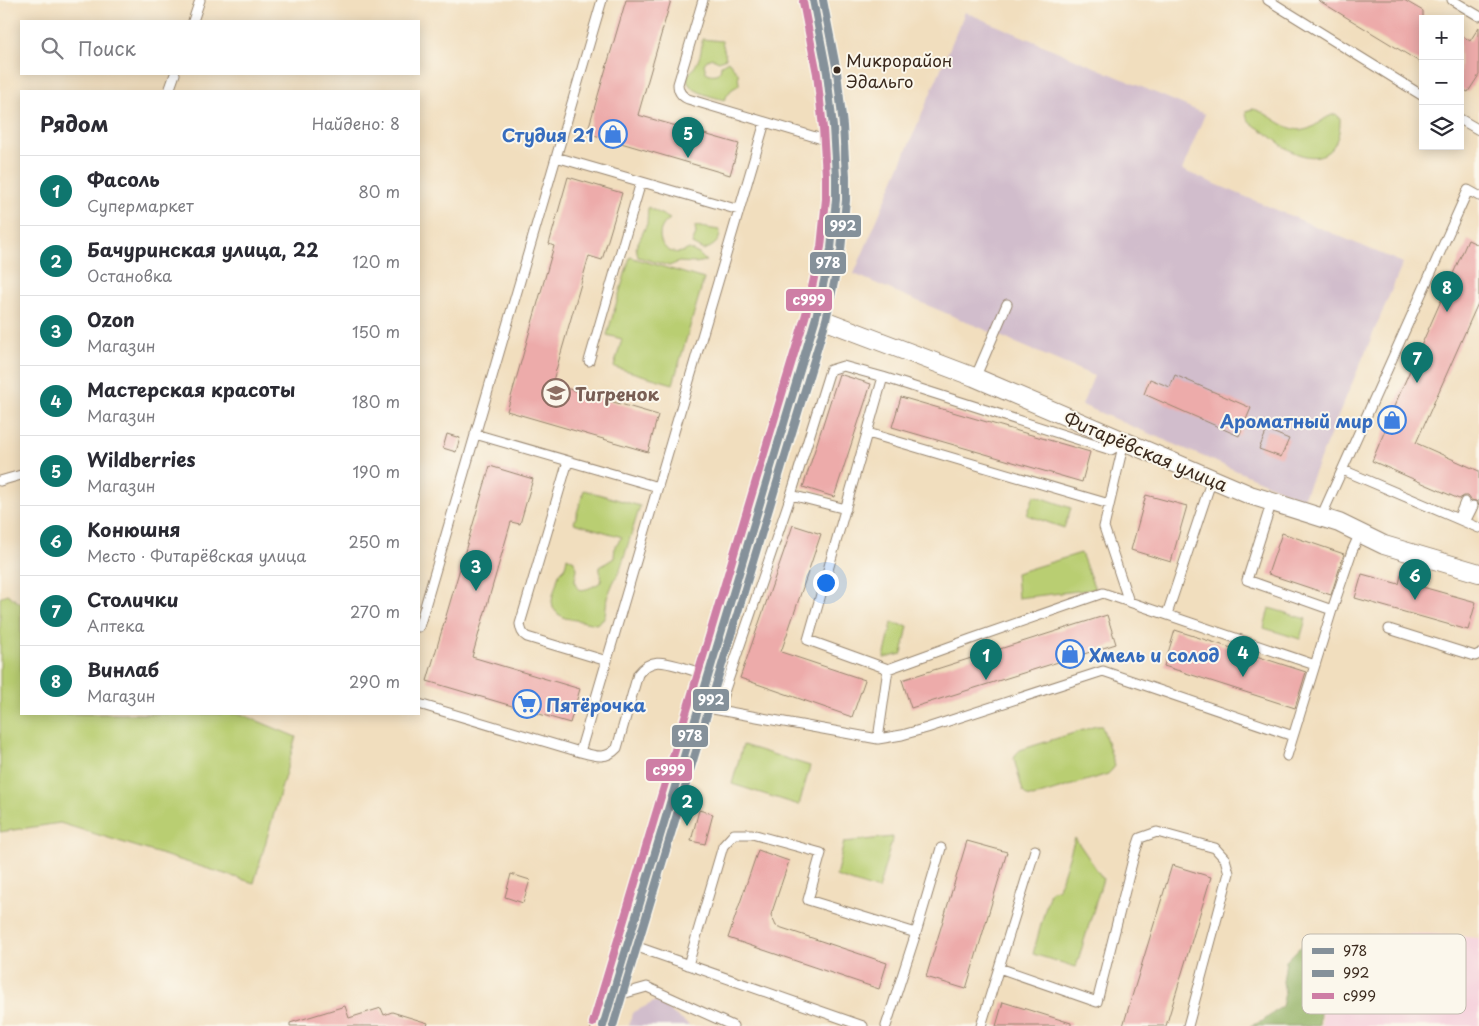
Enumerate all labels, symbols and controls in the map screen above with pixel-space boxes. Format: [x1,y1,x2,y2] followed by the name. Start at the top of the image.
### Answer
[1419,15,1464,150] map controls
[1419,15,1464,60] button: +
[20,20,420,75] search box
[38,34,66,62] icon: search
[78,34,136,62] text: Поиск
[846,47,952,94] place label: Микрорайон Эдальго
[1419,60,1464,105] button: −
[832,65,842,75] marker: Микрорайон Эдальго
[1419,105,1464,150] button: layers
[40,107,108,139] text: Рядом
[312,111,400,135] text: Найдено: 8
[672,117,704,158] pin: 5
[598,119,628,149] shop icon: Студия 21
[502,121,594,148] place label: Студия 21
[87,165,160,193] text: Фасоль
[52,179,60,203] text: 1
[358,179,400,203] text: 80 m
[87,193,194,217] text: Супермаркет
[824,214,862,238] line badge: 992
[830,215,856,236] text: 992
[87,235,319,263] text: Бачуринская улица, 22
[50,249,62,273] text: 2
[353,249,400,273] text: 120 m
[809,251,847,275] line badge: 978
[816,252,841,273] text: 978
[87,263,172,287] text: Остановка
[1431,271,1463,312] pin: 8
[785,288,833,312] line badge: с999
[792,289,826,310] text: с999
[87,305,135,333] text: Ozon
[51,319,61,343] text: 3
[352,319,400,343] text: 150 m
[87,333,156,357] text: Магазин
[1401,342,1433,383] pin: 7
[87,375,295,403] text: Мастерская красоты
[541,378,571,408] school or university icon: Тигренок
[575,380,659,407] place label: Тигренок
[51,389,61,413] text: 4
[352,389,400,413] text: 180 m
[87,403,156,427] text: Магазин
[1060,404,1233,498] street label: Фитарёвская улица
[1377,405,1407,435] shop icon: Ароматный мир
[1219,407,1373,434] place label: Ароматный мир
[87,445,196,473] text: Wildberries
[51,459,61,483] text: 5
[352,459,400,483] text: 190 m
[87,473,156,497] text: Магазин
[87,515,181,543] text: Конюшня
[50,529,62,553] text: 6
[349,529,400,553] text: 250 m
[87,543,306,567] text: Место · Фитарёвская улица
[460,550,492,591] pin: 3
[1399,559,1431,600] pin: 6
[813,570,839,596] your location
[87,585,179,613] text: Столички
[51,599,61,623] text: 7
[350,599,400,623] text: 270 m
[87,613,144,637] text: Аптека
[1227,636,1259,677] pin: 4
[970,639,1002,680] pin: 1
[1055,639,1085,669] shop icon: Хмель и солод
[1089,641,1220,668] place label: Хмель и солод
[87,655,159,683] text: Винлаб
[51,669,61,693] text: 8
[349,669,400,693] text: 290 m
[87,683,156,707] text: Магазин
[692,688,730,712] line badge: 992
[512,689,542,719] supermarket icon: Пятёрочка
[698,689,724,710] text: 992
[546,691,647,718] place label: Пятёрочка
[671,724,709,748] line badge: 978
[678,725,703,746] text: 978
[645,758,693,782] line badge: с999
[652,759,686,780] text: с999
[671,785,703,826] pin: 2
[1302,934,1466,1014] legend
[1343,940,1367,961] text: 978
[1343,962,1370,983] text: 992
[1343,985,1376,1006] text: с999

